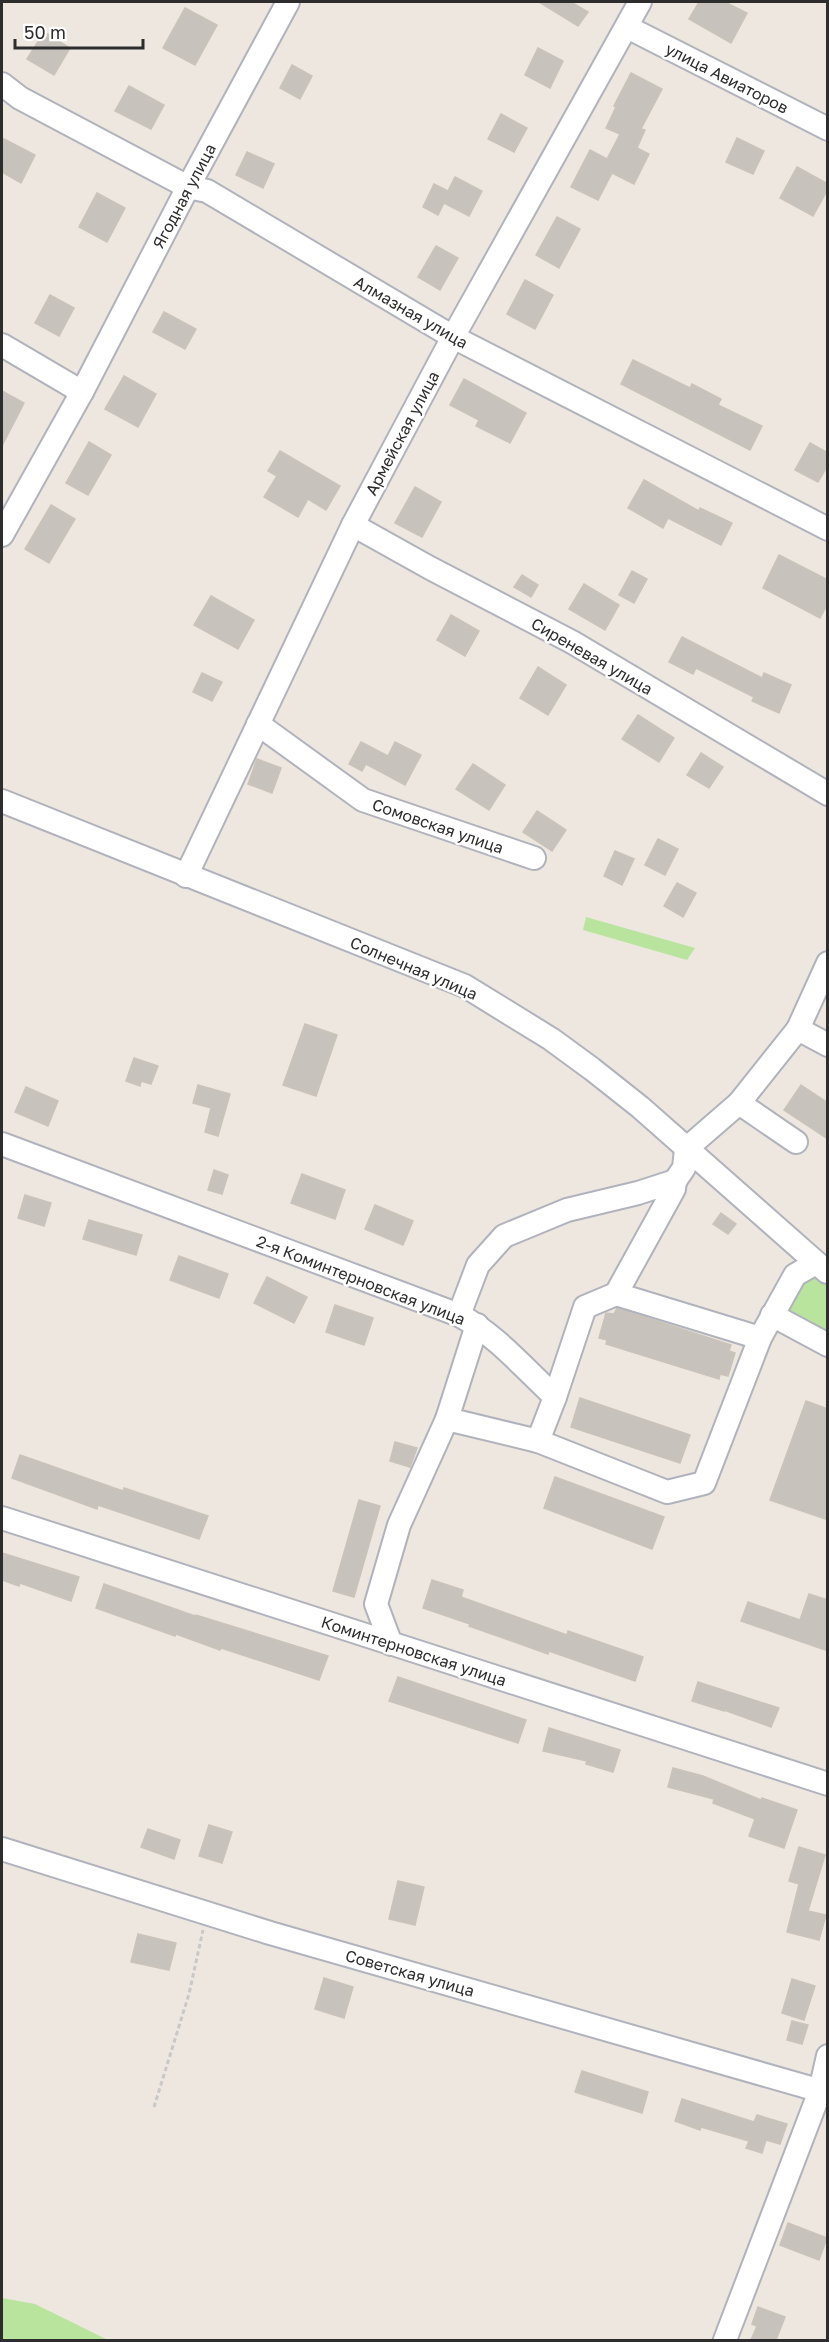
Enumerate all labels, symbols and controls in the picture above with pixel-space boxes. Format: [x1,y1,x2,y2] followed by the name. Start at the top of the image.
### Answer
[15,12,142,50] scale bar
[24,21,66,43] text: 50 m
[662,38,792,118] street label: улица Авиаторов
[148,140,220,252] street label: Ягодная улица
[350,271,472,353] street label: Алмазная улица
[361,367,443,499] street label: Армейская улица
[528,613,656,699] street label: Сиреневая улица
[370,794,506,858] street label: Сомовская улица
[347,932,481,1004] street label: Солнечная улица
[254,1231,468,1329] street label: 2-я Коминтерновская улица
[319,1612,509,1690] street label: Коминтерновская улица
[343,1945,477,2001] street label: Советская улица

